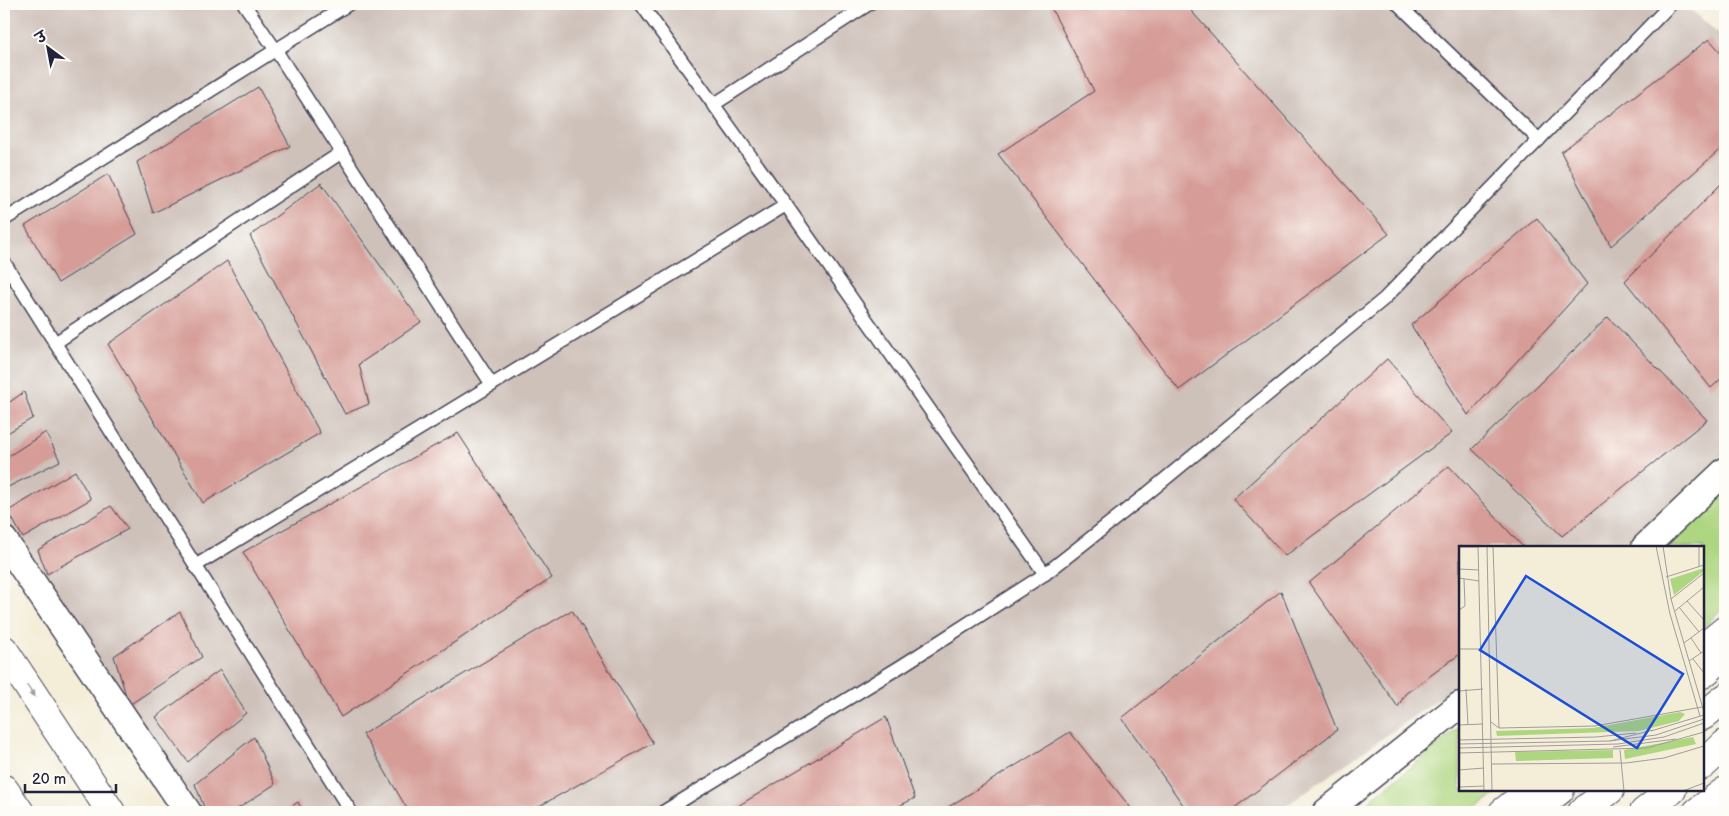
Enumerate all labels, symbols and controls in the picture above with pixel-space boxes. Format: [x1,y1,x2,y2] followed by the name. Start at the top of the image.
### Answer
[22,22,72,72] north arrow
[31,27,51,48] text: उ
[1459,546,1704,791] inset map
[26,684,36,698] one-way arrow
[25,761,116,793] scale bar
[32,770,66,789] text: 20 m

